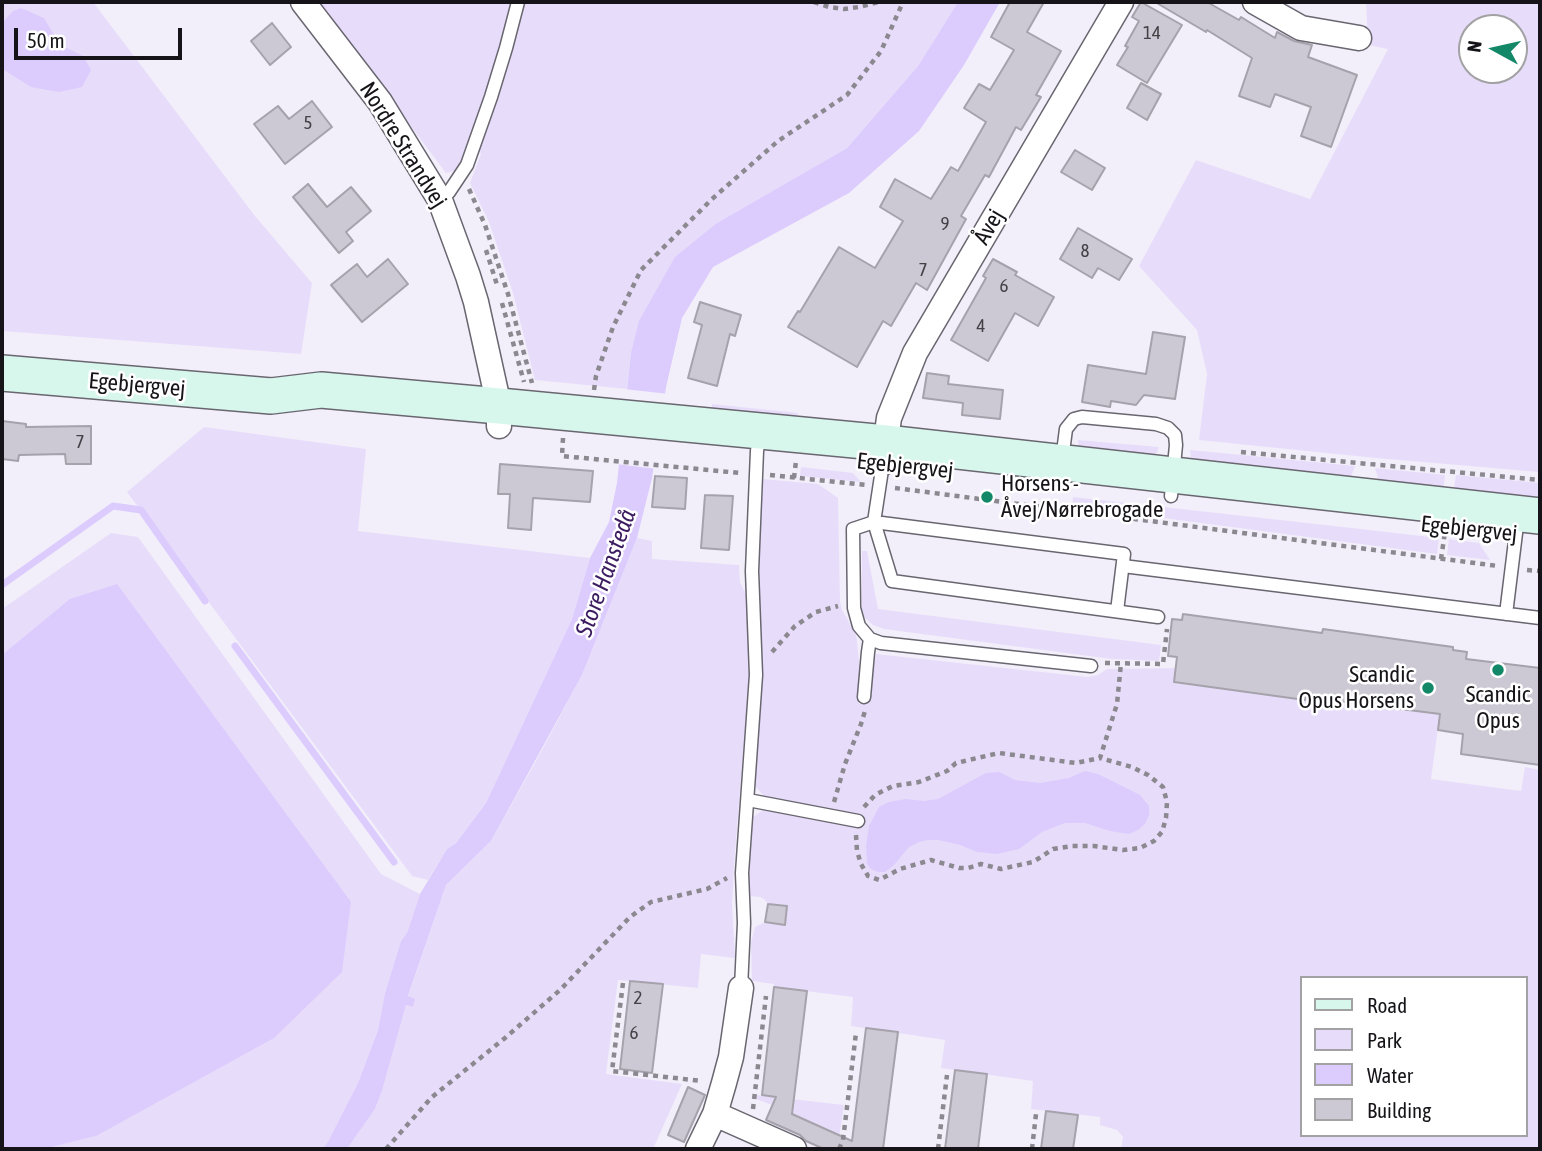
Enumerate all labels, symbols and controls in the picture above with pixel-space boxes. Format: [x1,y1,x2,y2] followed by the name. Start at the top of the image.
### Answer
[18,14,186,58] scale bar
[1458,14,1528,84] north arrow
[1143,22,1161,44] house number: 14
[27,28,65,52] text: 50 m
[1463,39,1486,53] text: N
[353,77,453,213] street label: Nordre Strandvej
[304,112,312,134] house number: 5
[968,204,1010,250] street label: Åvej
[941,213,949,235] house number: 9
[1081,240,1089,262] house number: 8
[919,259,927,281] house number: 7
[1000,275,1008,297] house number: 6
[977,315,985,337] house number: 4
[87,367,187,403] street label: Egebjergvej
[76,431,84,453] house number: 7
[855,447,955,485] street label: Egebjergvej
[1001,470,1163,524] place label: Horsens - Åvej/Nørrebrogade
[979,489,995,505] marker: Horsens - Åvej/Nørrebrogade
[570,505,642,641] water label: Store Hanstedå
[1419,510,1519,548] street label: Egebjergvej
[1298,661,1414,715] place label: Scandic Opus Horsens
[1490,662,1506,678] marker: Scandic Opus
[1420,680,1436,696] marker: Scandic Opus Horsens
[1466,681,1530,735] place label: Scandic Opus
[1300,976,1528,1137] legend
[634,987,642,1009] house number: 2
[1367,993,1407,1017] text: Road
[630,1022,638,1044] house number: 6
[1367,1028,1402,1052] text: Park
[1367,1063,1413,1087] text: Water
[1367,1098,1431,1122] text: Building

